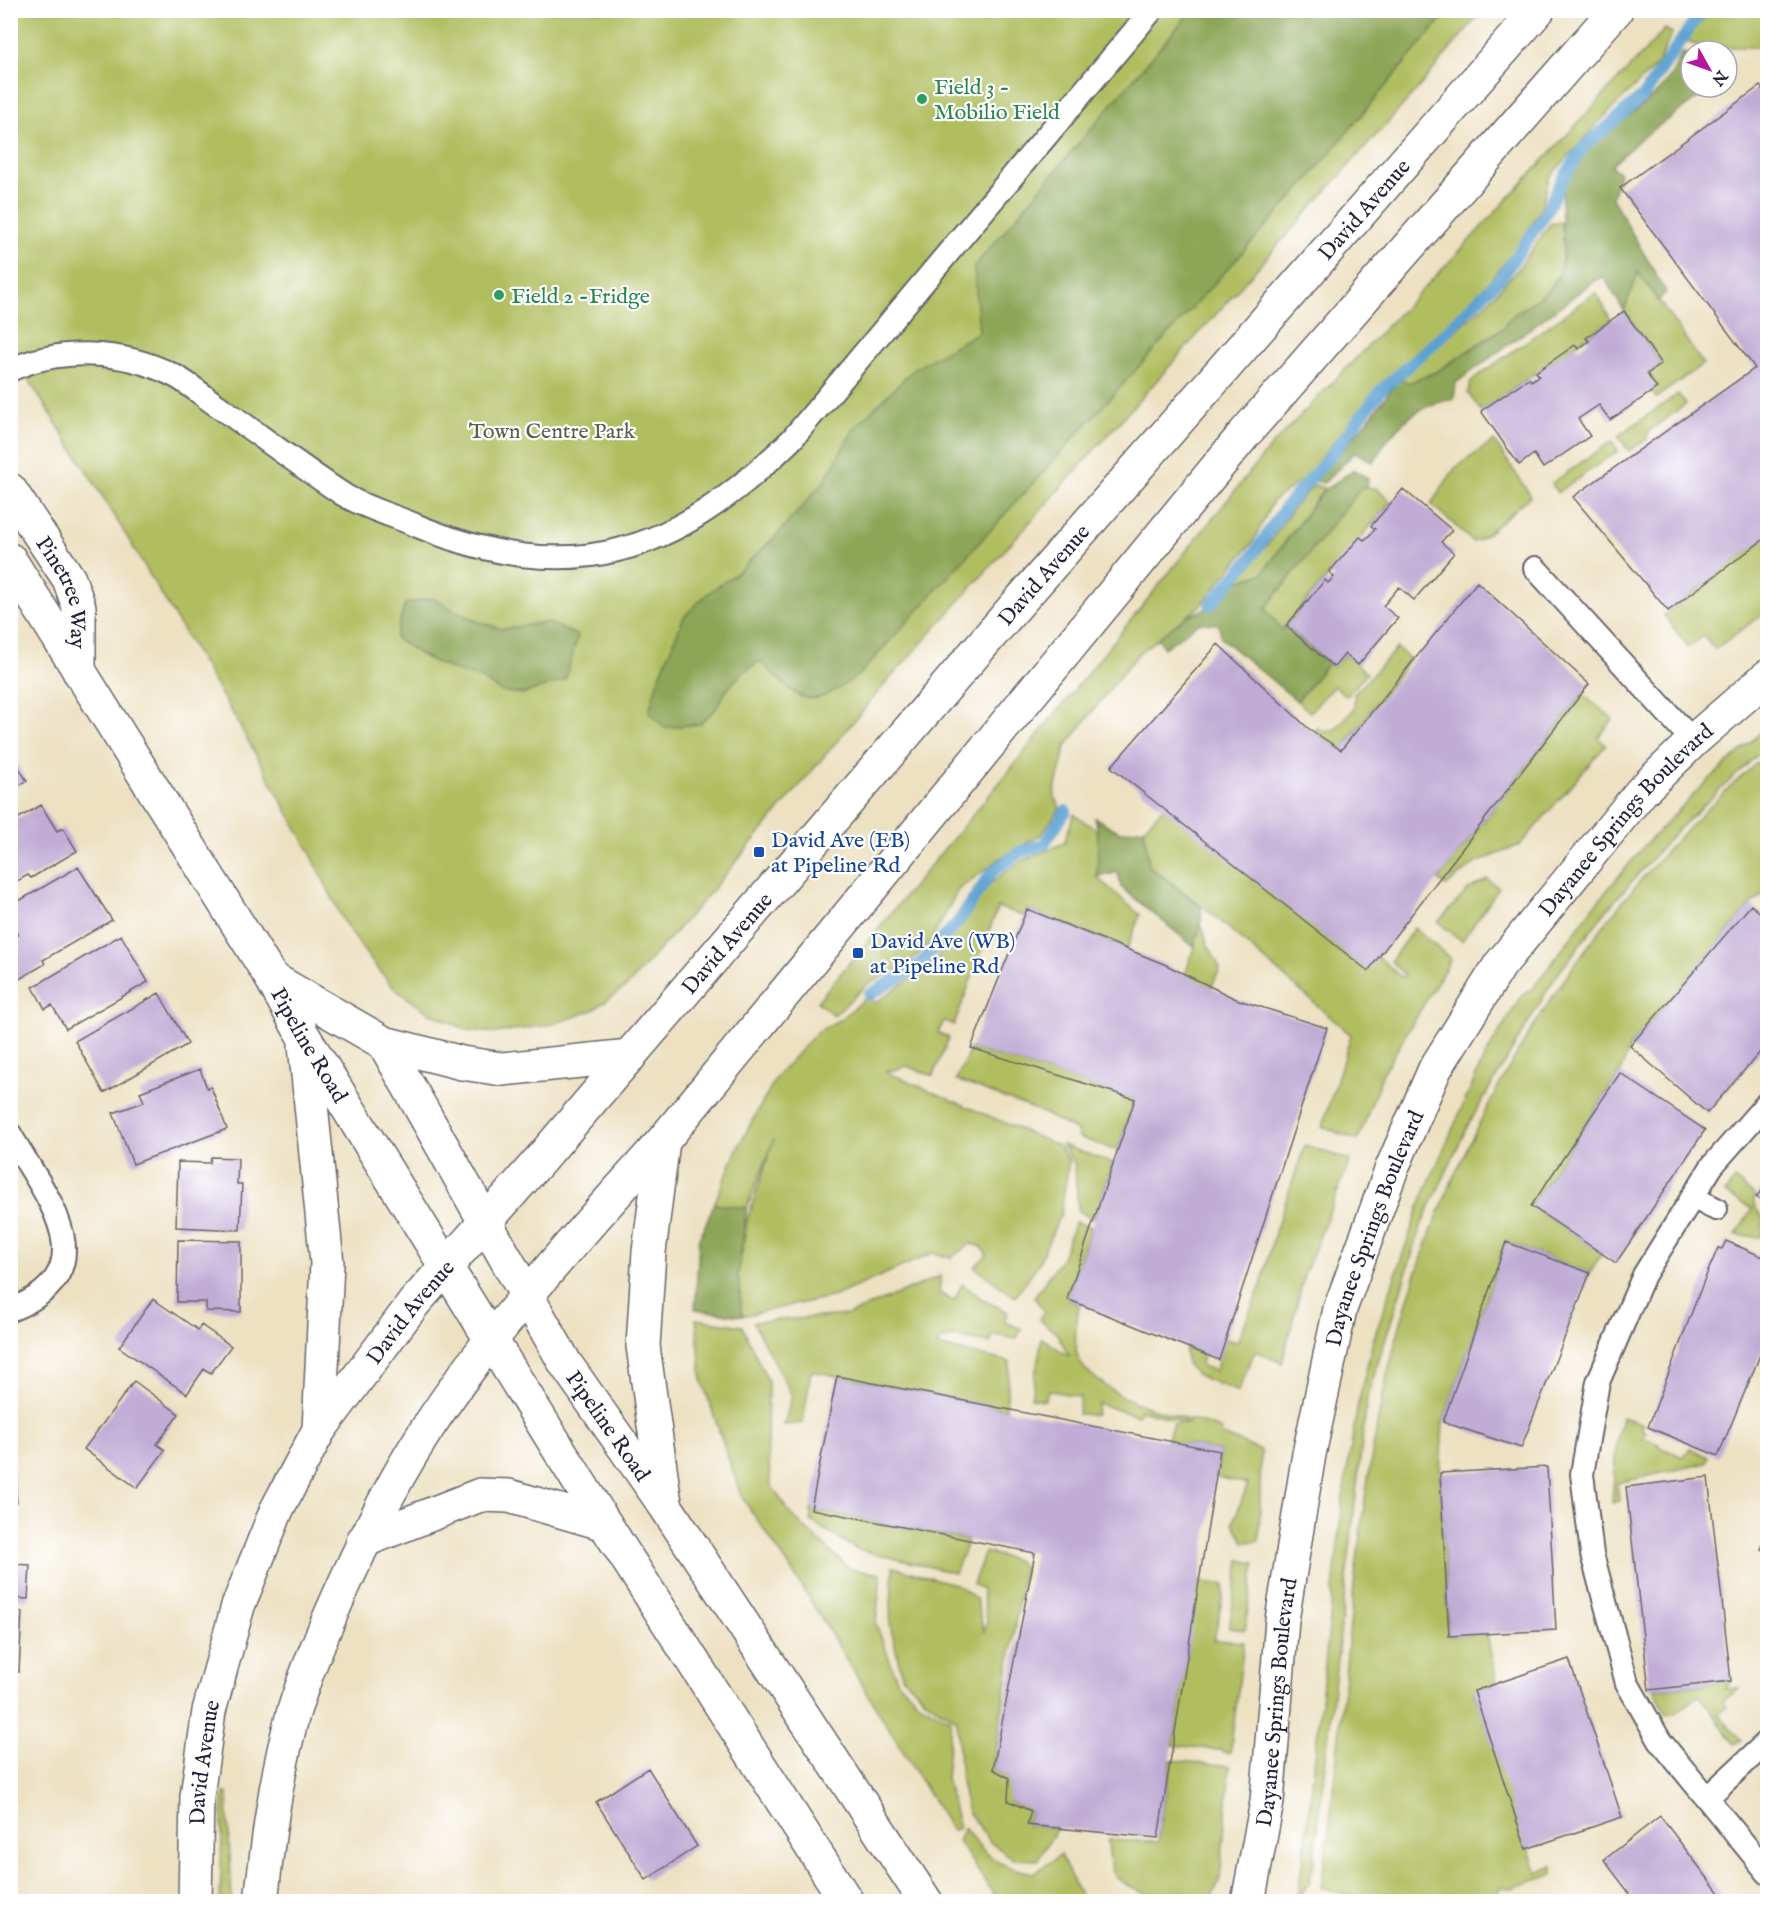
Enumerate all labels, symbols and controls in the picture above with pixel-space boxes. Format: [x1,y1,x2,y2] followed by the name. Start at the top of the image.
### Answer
[1679,39,1739,99] north arrow
[1707,65,1732,89] text: N
[934,74,1060,127] place label: Field 3 - Mobilio Field
[915,92,929,106] marker: Field 3 - Mobilio Field
[1313,154,1417,267] street label: David Avenue
[511,283,650,311] place label: Field 2 -Fridge
[492,288,506,302] marker: Field 2 -Fridge
[469,418,635,446] park label: Town Centre Park
[993,519,1097,633] street label: David Avenue
[28,531,91,649] street label: Pinetree Way
[1533,718,1720,923] street label: Dayanee Springs Boulevard
[771,827,910,880] place label: David Ave (EB) at Pipeline Rd
[752,845,766,859] marker: David Ave (EB) at Pipeline Rd
[676,887,780,1001] street label: David Avenue
[870,928,1015,981] place label: David Ave (WB) at Pipeline Rd
[851,946,865,960] marker: David Ave (WB) at Pipeline Rd
[263,983,353,1109] street label: Pipeline Road
[1320,1106,1431,1349] street label: Dayanee Springs Boulevard
[361,1255,462,1371] street label: David Avenue
[559,1366,656,1488] street label: Pipeline Road
[1251,1576,1305,1829] street label: Dayanee Springs Boulevard
[184,1697,227,1825] street label: David Avenue

